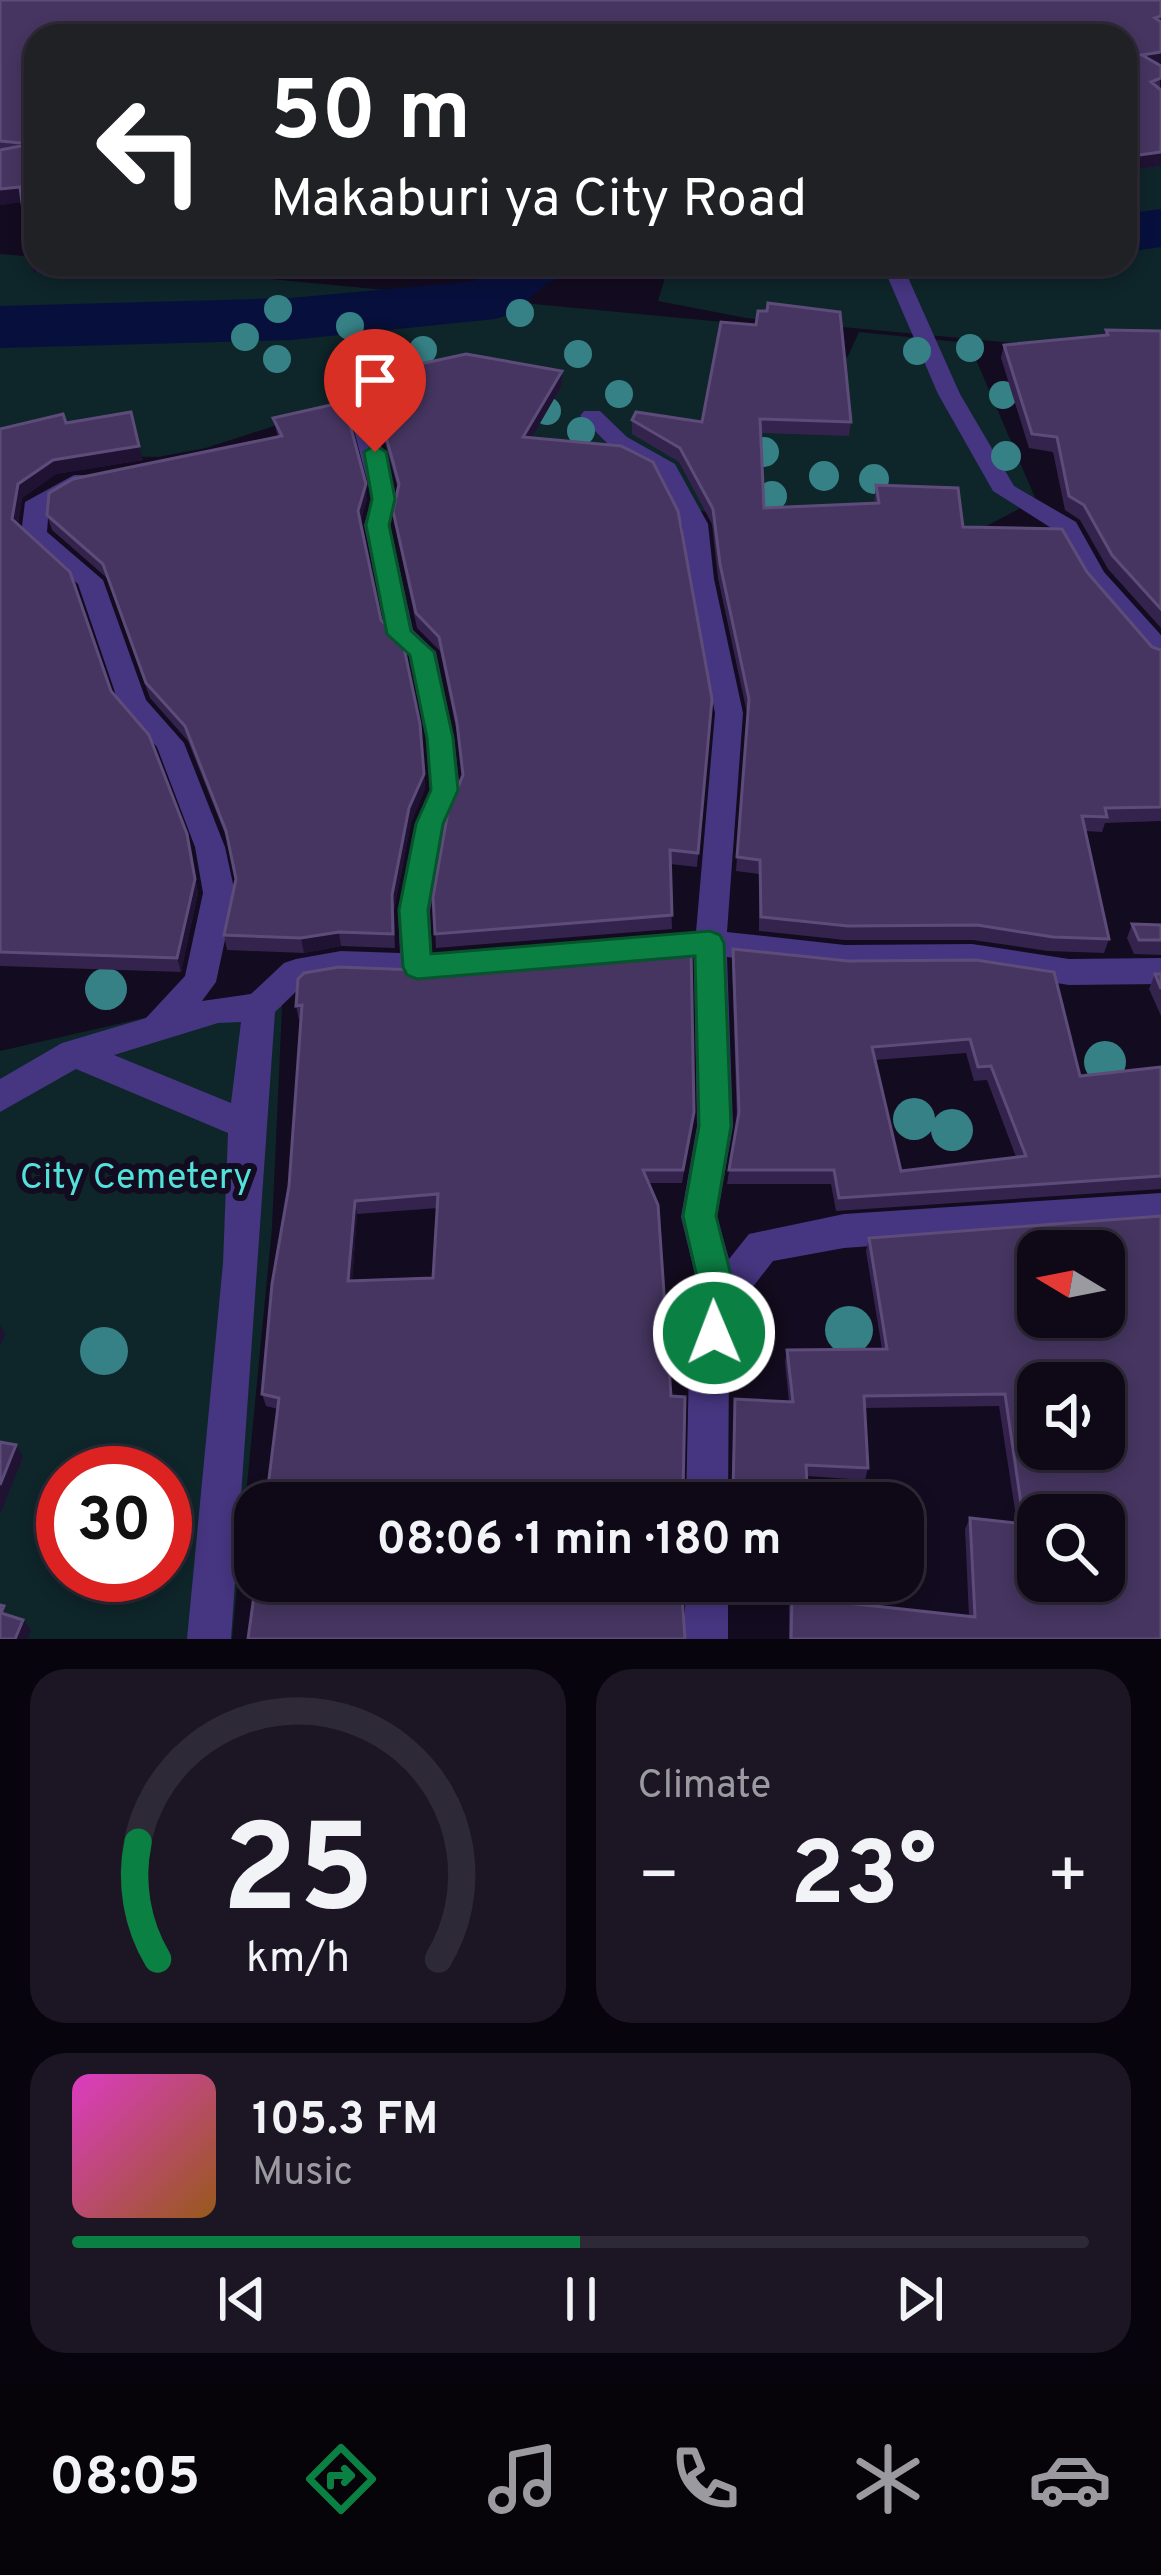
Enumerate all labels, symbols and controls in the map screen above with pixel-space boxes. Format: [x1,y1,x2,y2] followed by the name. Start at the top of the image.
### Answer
[270,63,471,169] text: 50 m
[72,72,228,228] icon: left
[270,167,807,236] text: Makaburi ya City Road
[324,329,426,452] pin
[342,347,408,413] icon: arrive
[20,1156,252,1202] park label: City Cemetery
[1017,1230,1125,1338] north arrow
[1017,1230,1125,1602] map controls
[651,1270,777,1396] position arrow
[1017,1362,1125,1470] button: sound
[36,1446,192,1602] speed limit sign: 30
[1017,1494,1125,1602] button: search
[377,1513,781,1570] text: 08:06 · 1 min · 180 m
[638,1763,771,1812] text: Climate
[221,1798,374,1956] text: 25
[790,1823,936,1936] text: 23°
[638,1838,680,1921] text: −
[1046,1838,1089,1921] text: +
[246,1933,350,1987] text: km/h
[252,2093,439,2150] text: 105.3 FM
[252,2150,353,2199] text: Music
[209,2266,275,2332] icon: previous
[548,2266,614,2332] icon: pause
[887,2266,953,2332] icon: next
[299,2437,383,2521] icon: directions
[481,2437,565,2521] icon: music
[663,2437,747,2521] icon: phone
[846,2437,930,2521] icon: climate
[1028,2437,1112,2521] icon: car
[49,2445,200,2514] text: 08:05

